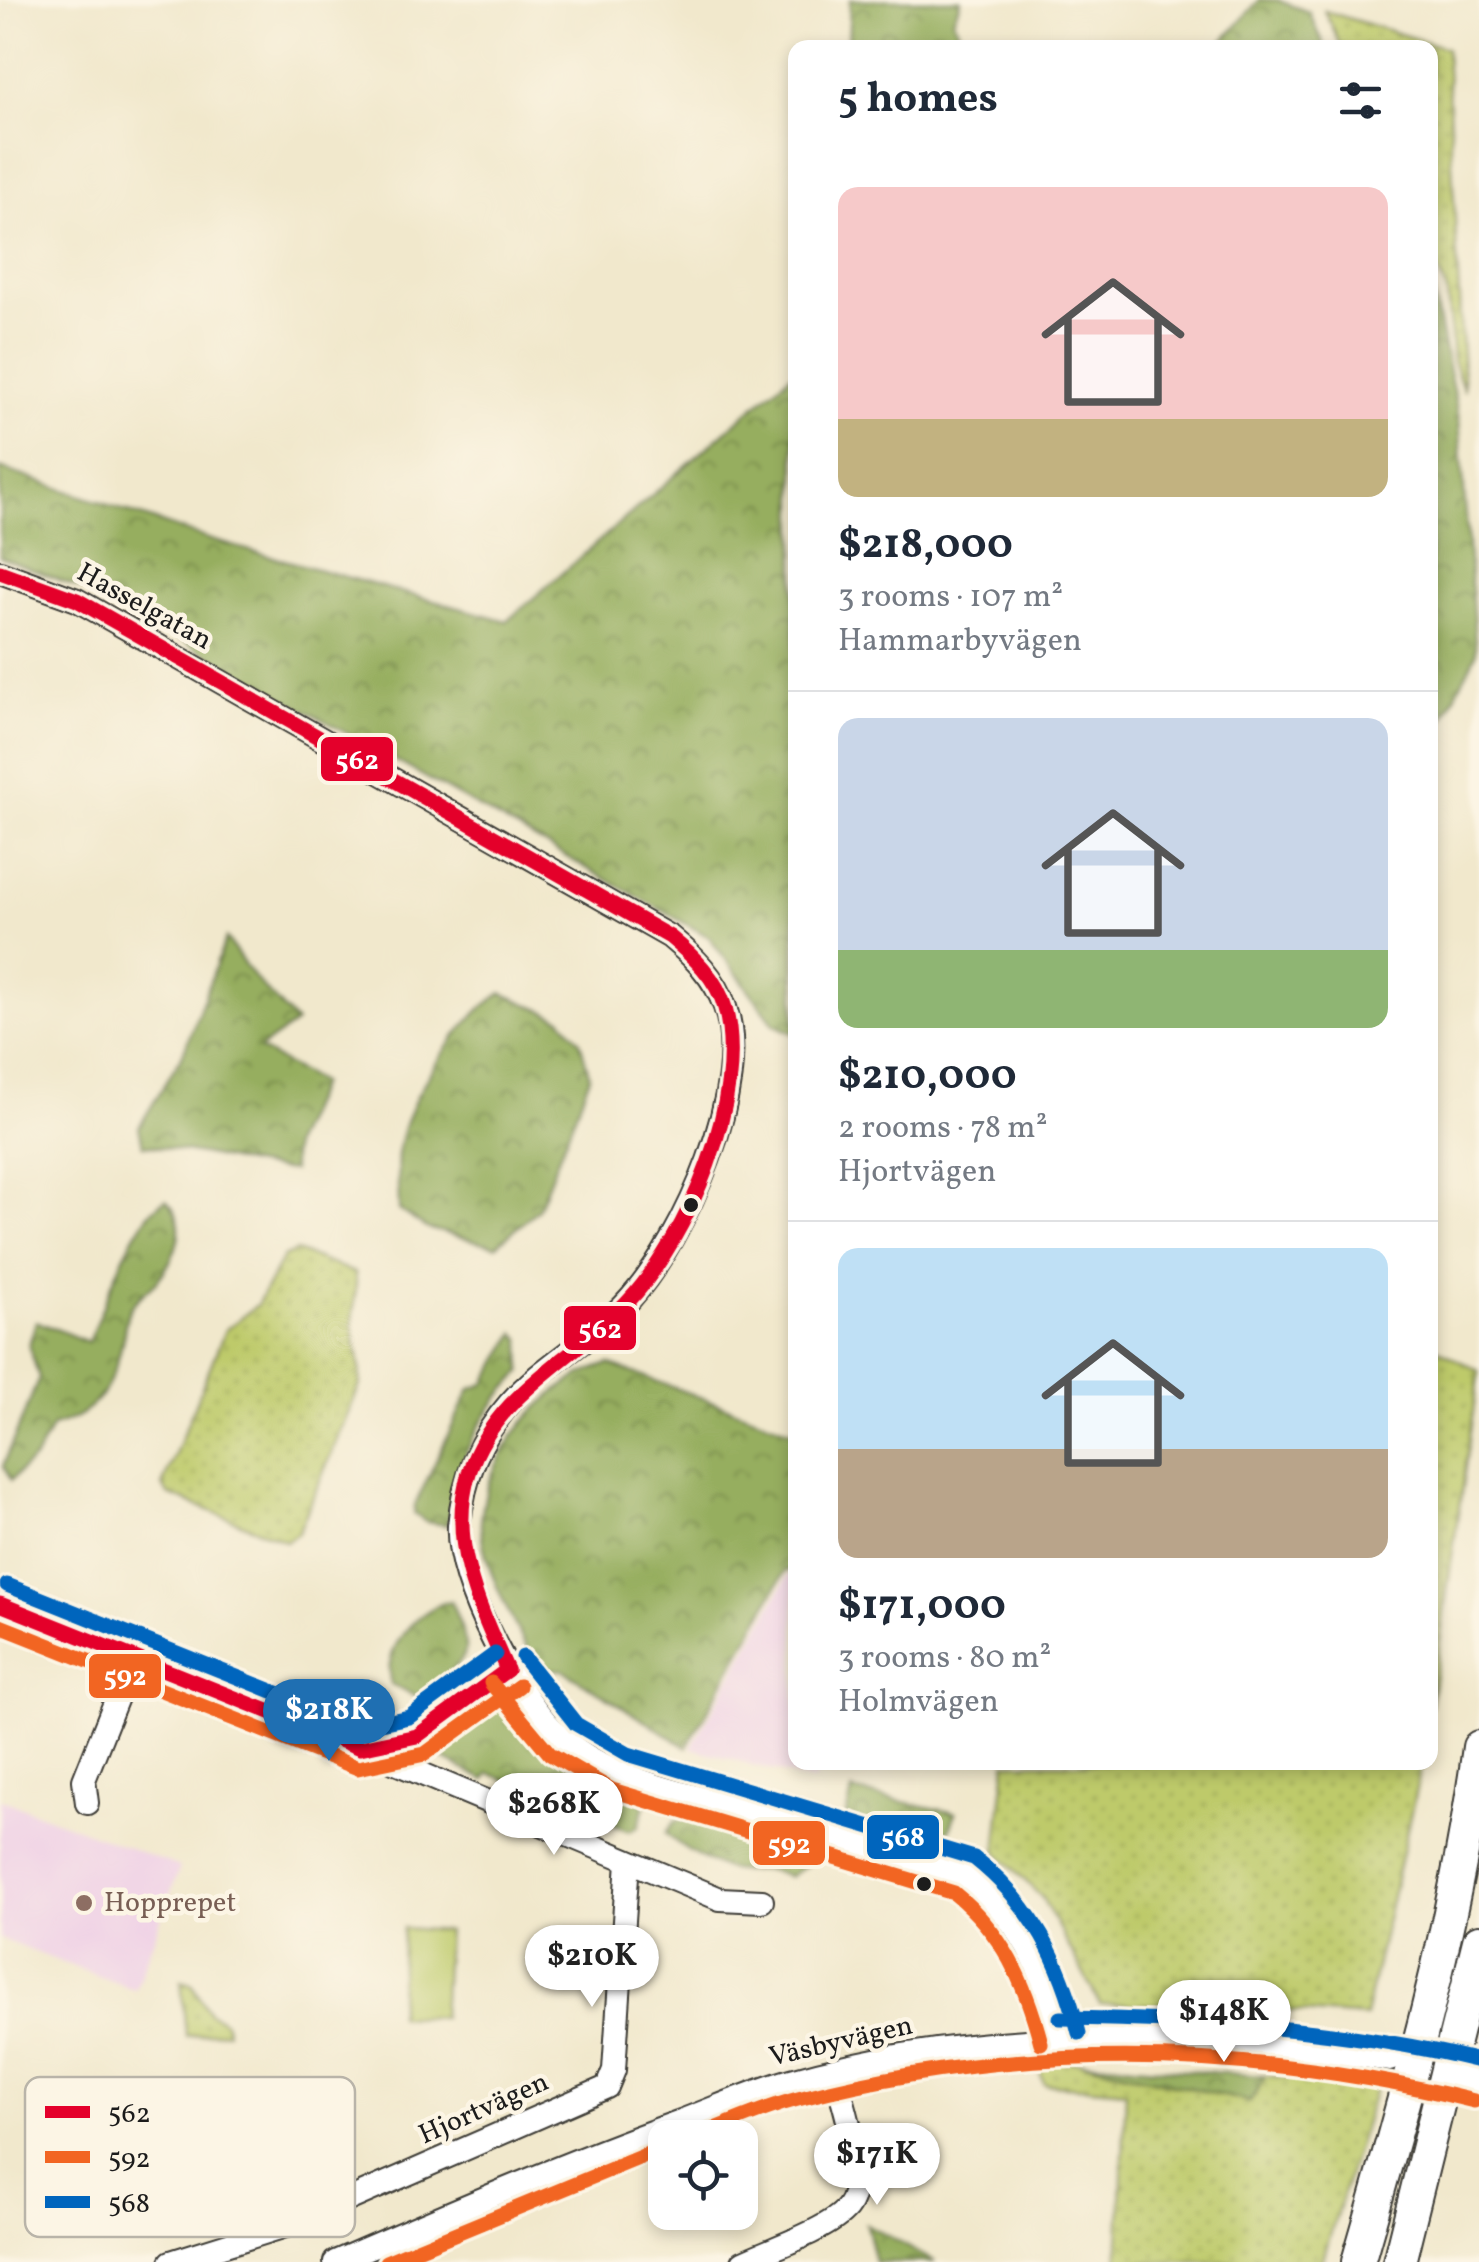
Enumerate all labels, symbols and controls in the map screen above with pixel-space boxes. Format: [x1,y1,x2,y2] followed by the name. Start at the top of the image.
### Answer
[838,71,998,130] text: 5 homes
[1333,73,1388,128] icon: filters
[1023,252,1203,432] icon: home
[838,517,1013,576] text: $218,000
[69,554,219,660] street label: Hasselgatan
[838,576,1063,620] text: 3 rooms · 107 m²
[838,620,1082,664] text: Hammarbyvägen
[319,735,395,783] line badge: 562
[335,742,379,781] text: 562
[1023,783,1203,963] icon: home
[838,1048,1017,1107] text: $210,000
[838,1107,1048,1151] text: 2 rooms · 78 m²
[838,1151,996,1195] text: Hjortvägen
[681,1195,701,1215] unlabelled marker
[562,1304,638,1352] line badge: 562
[578,1311,622,1350] text: 562
[1023,1313,1203,1493] icon: home
[838,1578,1006,1637] text: $171,000
[838,1637,1051,1681] text: 3 rooms · 80 m²
[87,1652,163,1700] line badge: 592
[103,1658,147,1697] text: 592
[259,1679,399,1764] pin: $218K
[838,1681,999,1725] text: Holmvägen
[285,1689,373,1733] text: $218K
[484,1773,624,1858] pin: $268K
[508,1783,600,1827] text: $268K
[865,1813,941,1861] line badge: 568
[751,1819,827,1867] line badge: 592
[881,1819,925,1858] text: 568
[767,1826,811,1865] text: 592
[914,1874,934,1894] unlabelled marker
[104,1884,236,1923] place label: Hopprepet
[73,1892,95,1914] marker: Hopprepet
[522,1925,662,2010] pin: $210K
[547,1935,637,1979] text: $210K
[1154,1980,1294,2065] pin: $148K
[1179,1990,1269,2034] text: $148K
[765,2007,917,2077] street label: Väsbyvägen
[413,2063,555,2155] street label: Hjortvägen
[25,2077,355,2237] legend
[108,2095,151,2134] text: 562
[648,2120,758,2230] map controls
[648,2120,758,2230] button: locate
[807,2123,947,2208] pin: $171K
[836,2133,918,2177] text: $171K
[108,2140,150,2179] text: 592
[108,2185,150,2224] text: 568

